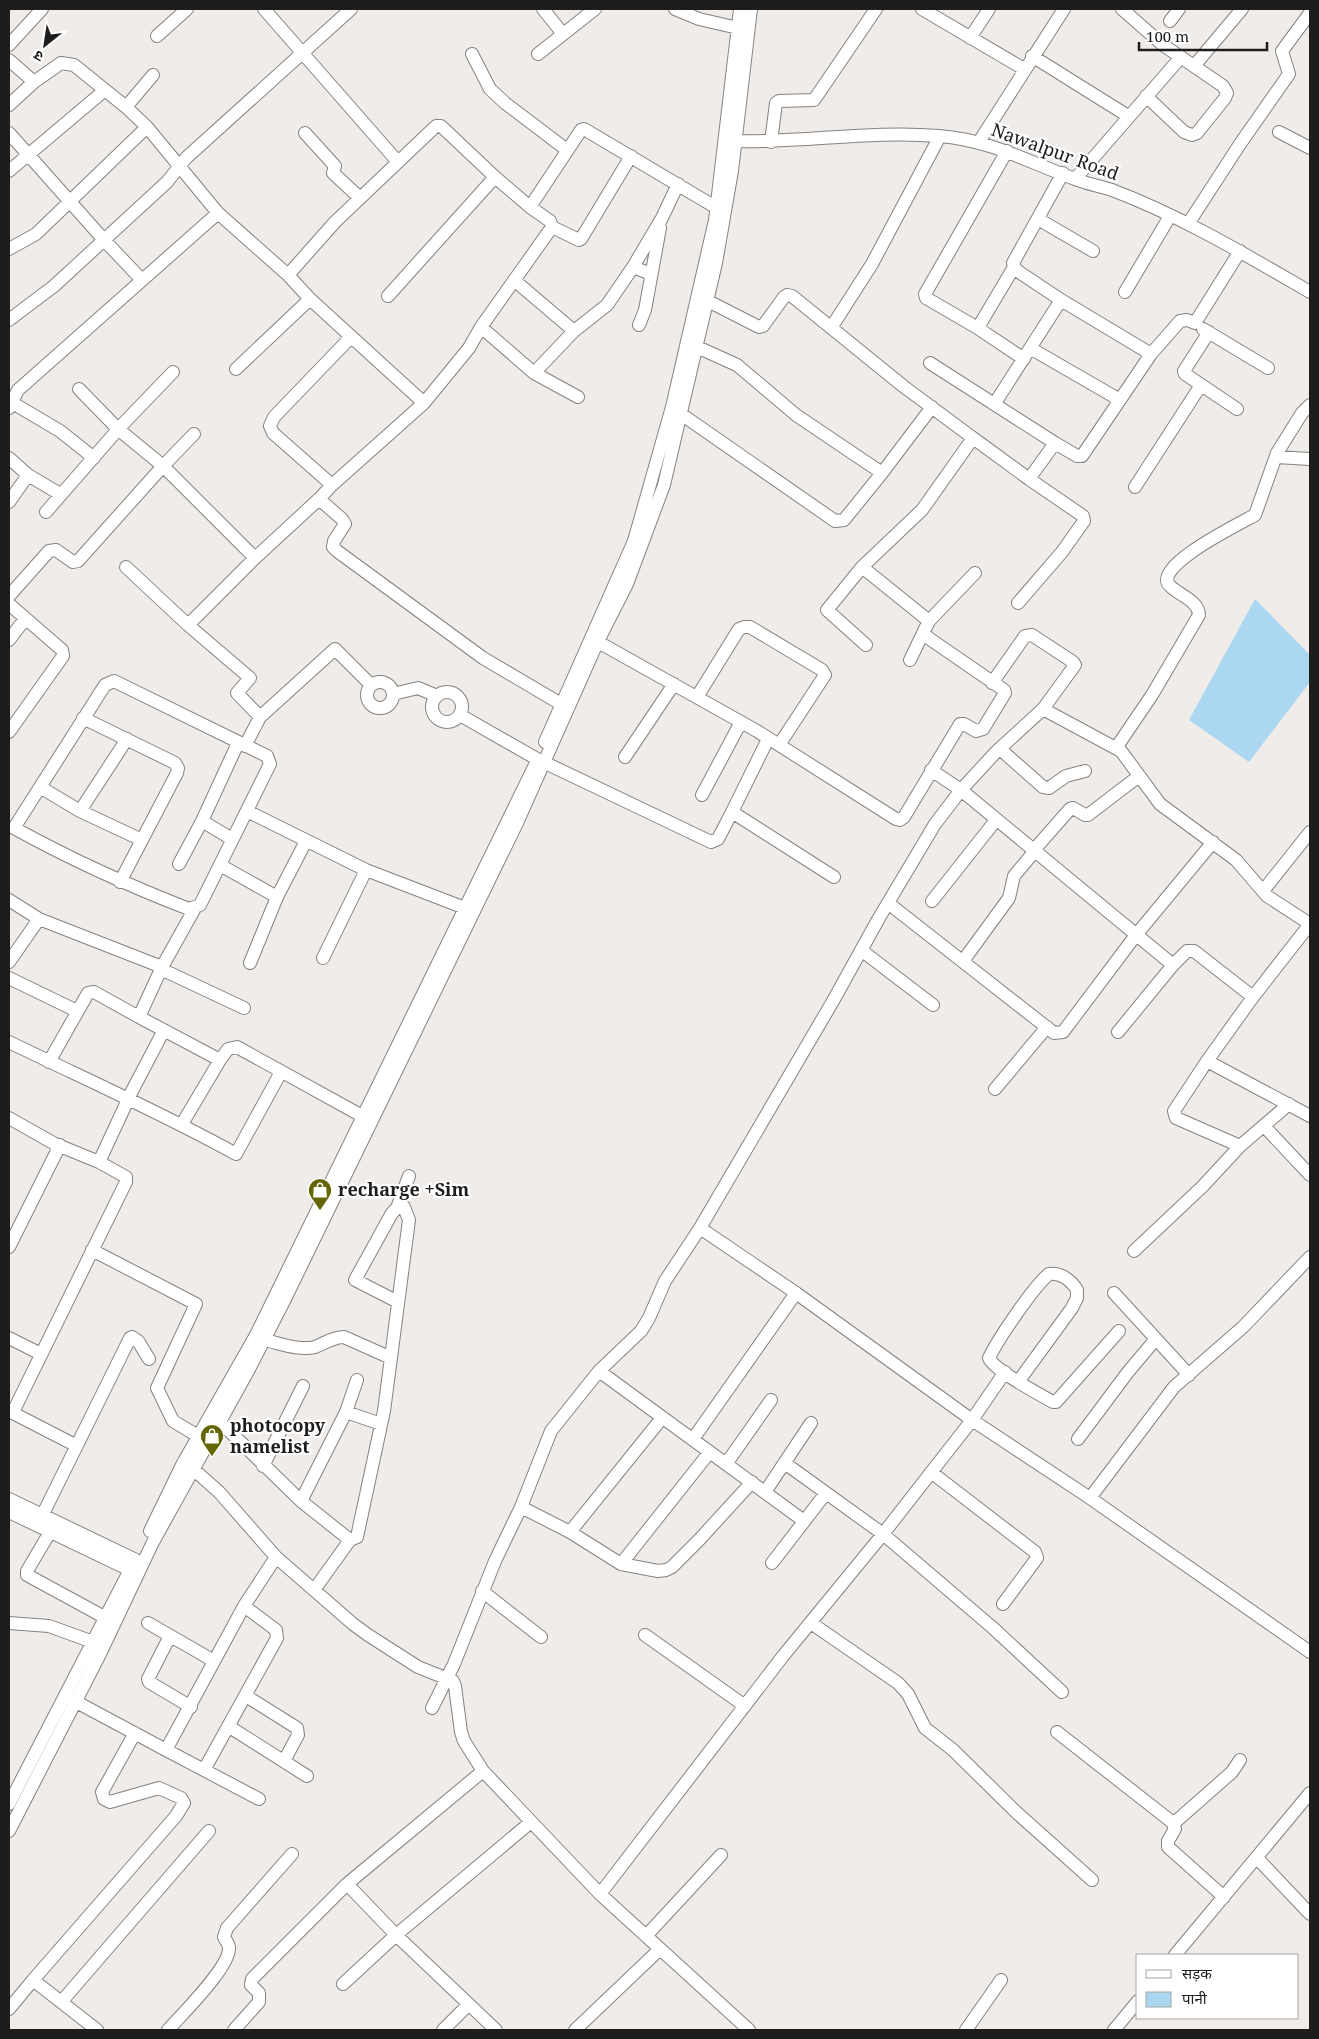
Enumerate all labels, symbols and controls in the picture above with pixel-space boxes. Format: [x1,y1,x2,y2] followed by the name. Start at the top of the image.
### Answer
[20,20,70,70] north arrow
[1139,20,1266,52] scale bar
[1146,26,1189,46] text: 100 m
[29,46,47,67] text: उ
[988,117,1122,185] street label: Nawalpur Road
[307,1177,333,1211] shop icon: recharge +Sim
[338,1177,469,1201] place label: recharge +Sim
[230,1413,326,1458] place label: photocopy namelist
[199,1423,225,1457] shop icon: photocopy namelist
[1136,1954,1299,2019] legend
[1182,1963,1212,1983] text: सड़क
[1182,1988,1208,2008] text: पानी

